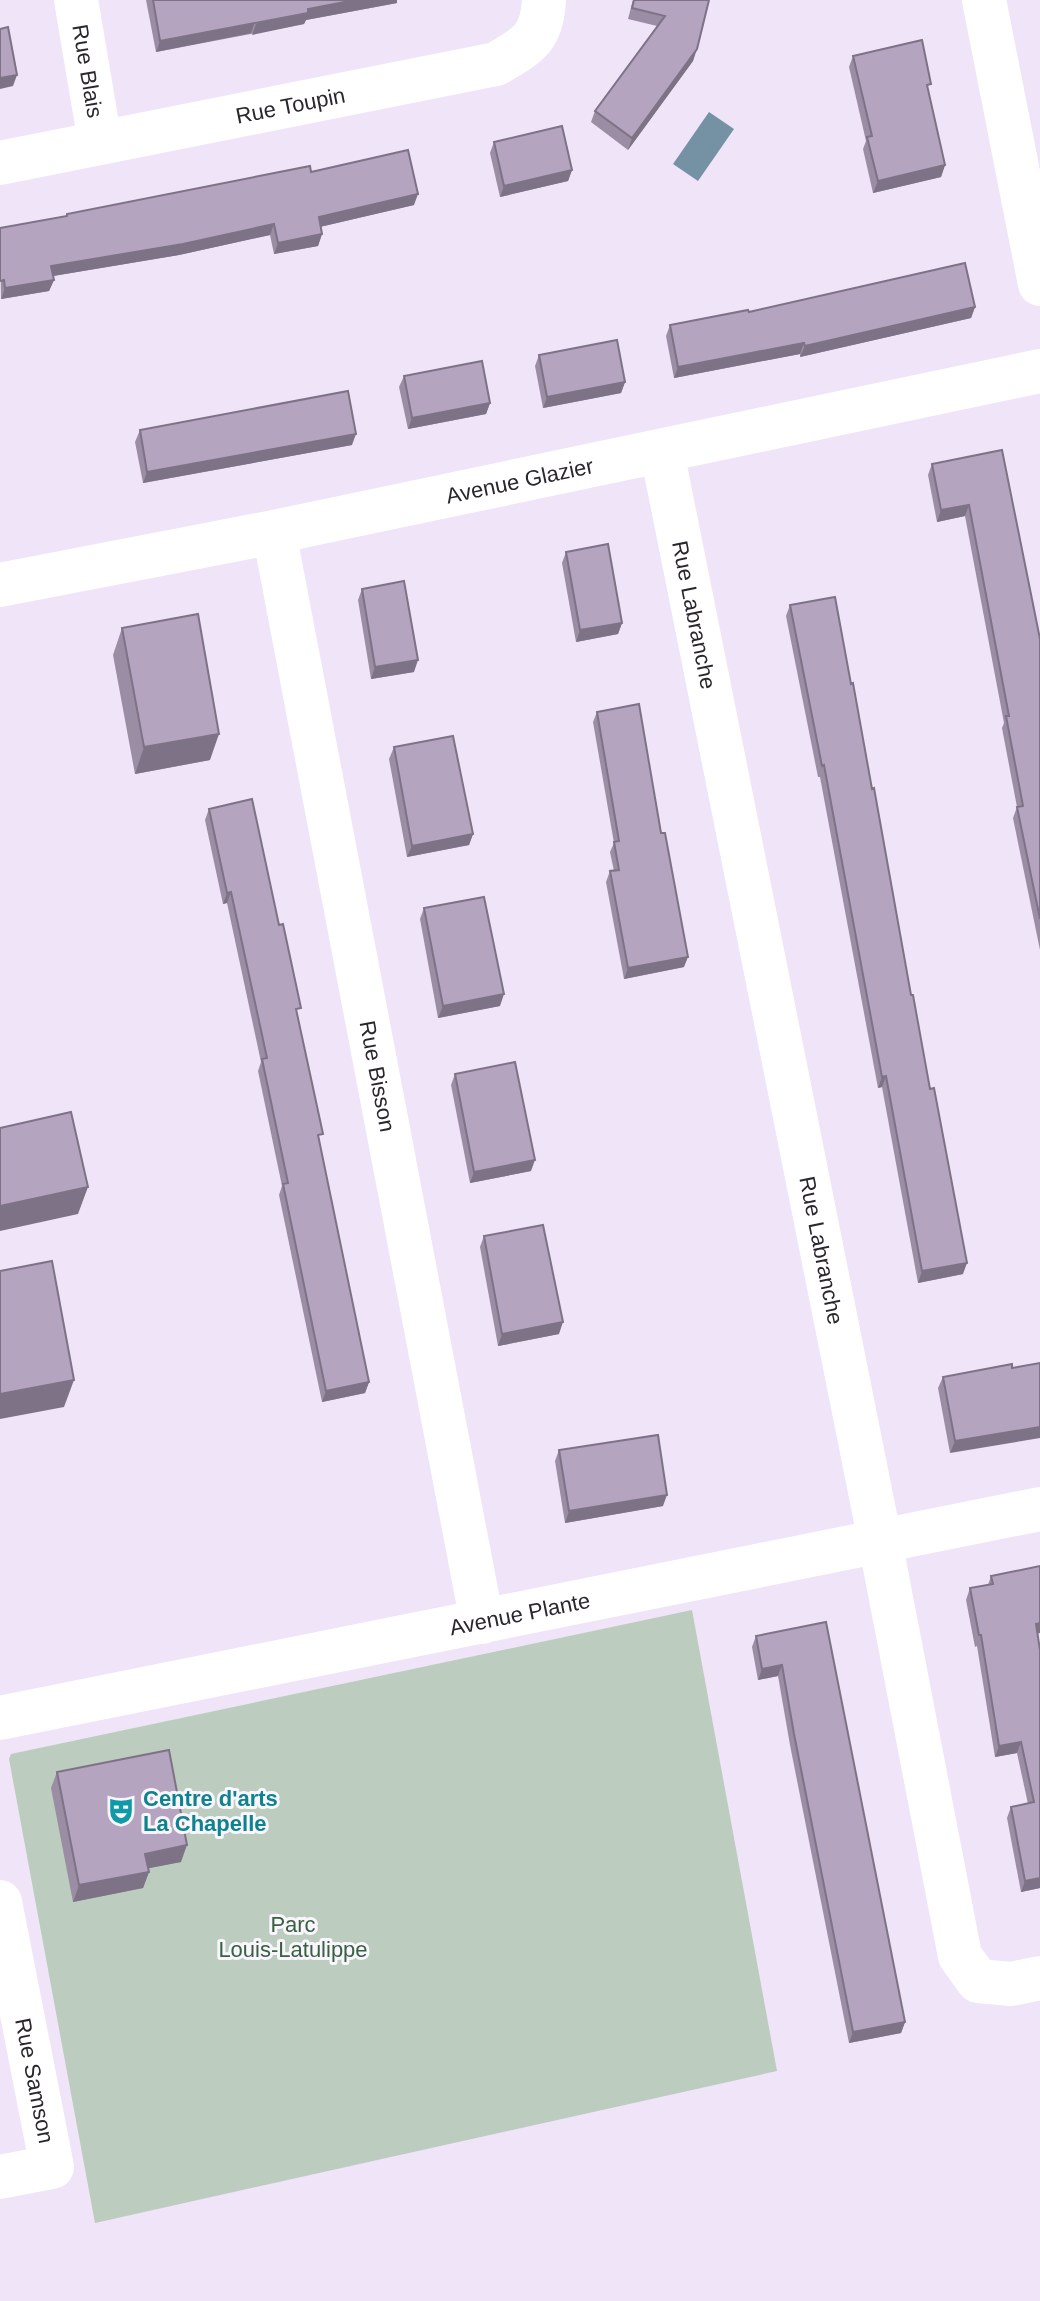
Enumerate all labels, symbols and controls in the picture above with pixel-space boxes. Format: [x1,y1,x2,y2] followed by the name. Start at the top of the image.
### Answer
[67,23,108,120] street label: Rue Blais
[233,82,347,129] street label: Rue Toupin
[444,453,596,509] street label: Avenue Glazier
[667,539,721,691] street label: Rue Labranche
[355,1019,400,1134] street label: Rue Bisson
[794,1174,848,1327] street label: Rue Labranche
[447,1588,592,1640] street label: Avenue Plante
[143,1786,278,1836] place label: Centre d'arts La Chapelle
[106,1796,136,1826] theatre icon: Centre d'arts La Chapelle
[218,1912,368,1962] park label: Parc Louis-Latulippe
[10,2016,59,2146] street label: Rue Samson

